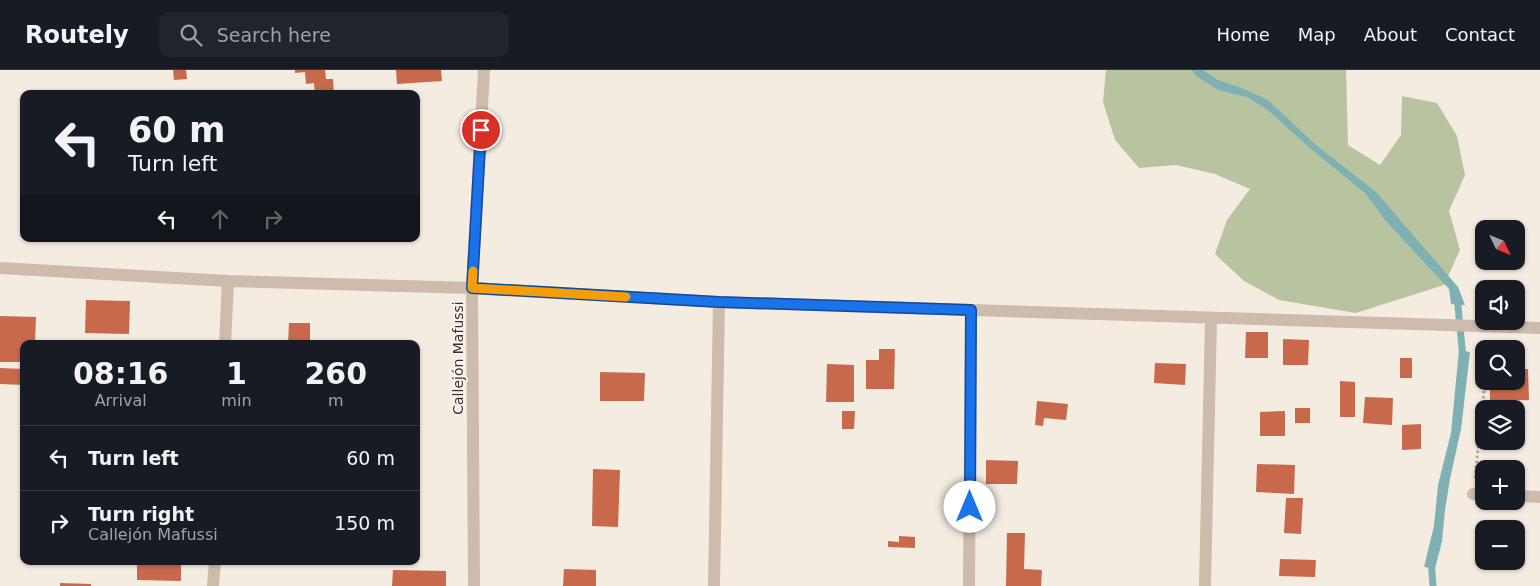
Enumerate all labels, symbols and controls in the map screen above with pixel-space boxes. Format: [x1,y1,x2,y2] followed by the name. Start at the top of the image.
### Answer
[159,12,509,57] search box
[25,21,129,49] text: Routely
[177,21,205,49] icon: search
[217,24,331,46] text: Search here
[1217,24,1270,45] text: Home
[1298,24,1336,45] text: Map
[1364,24,1417,45] text: About
[1445,24,1515,45] text: Contact
[460,109,502,151] pin
[45,110,110,175] icon: left
[128,110,225,150] text: 60 m
[467,116,495,144] icon: arrive
[128,151,217,176] text: Turn left
[153,205,181,233] icon: left
[206,205,234,233] icon: ahead
[259,205,287,233] icon: right
[1475,220,1525,270] north arrow
[1475,220,1525,570] map controls
[1475,280,1525,330] button: sound
[450,301,466,415] street label: Callejón Mafussi
[1475,340,1525,390] button: search
[73,356,168,391] text: 08:16
[226,356,247,391] text: 1
[304,356,367,391] text: 260
[95,391,147,410] text: Arrival
[221,391,252,410] text: min
[328,391,344,410] text: m
[1475,400,1525,450] button: layers
[45,444,73,472] icon: left
[88,447,179,469] text: Turn left
[346,447,395,469] text: 60 m
[1475,460,1525,510] button: +
[943,480,995,532] position arrow
[88,503,194,525] text: Turn right
[45,509,73,537] icon: right
[334,512,395,534] text: 150 m
[1475,520,1525,570] button: −
[88,525,218,544] text: Callejón Mafussi

